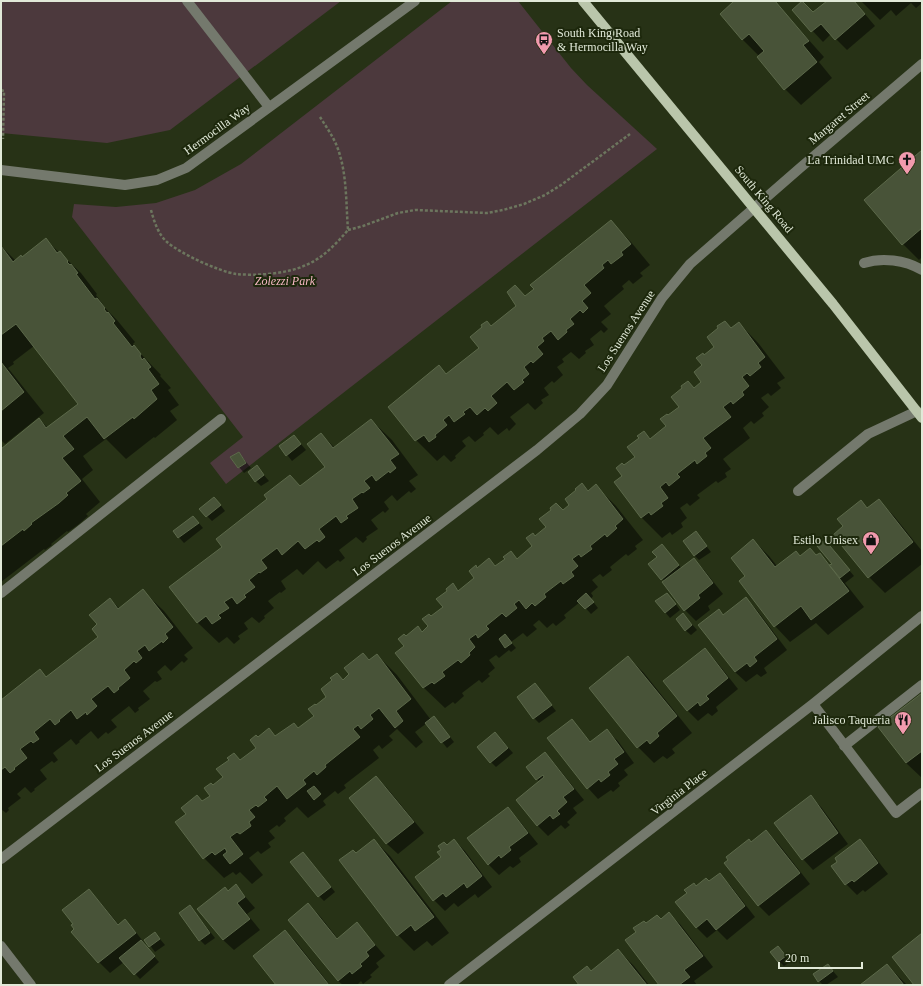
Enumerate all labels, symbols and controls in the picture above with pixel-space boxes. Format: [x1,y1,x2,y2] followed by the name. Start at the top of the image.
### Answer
[557,26,648,54] place label: South King Road & Hermocilla Way
[534,30,554,55] bus stop icon: South King Road & Hermocilla Way
[806,88,873,147] street label: Margaret Street
[181,100,253,158] street label: Hermocilla Way
[897,150,917,175] church icon: La Trinidad UMC
[807,153,894,167] place label: La Trinidad UMC
[732,163,796,235] street label: South King Road
[255,274,316,288] park label: Zolezzi Park
[594,288,658,374] street label: Los Suenos Avenue
[350,511,434,579] street label: Los Suenos Avenue
[861,530,881,555] shop icon: Estilo Unisex
[793,533,858,547] place label: Estilo Unisex
[92,707,176,775] street label: Los Suenos Avenue
[893,710,913,735] restaurant icon: Jalisco Taqueria
[813,713,891,727] place label: Jalisco Taqueria
[648,766,710,818] street label: Virginia Place
[779,944,862,970] scale bar
[785,951,810,965] text: 20 m

